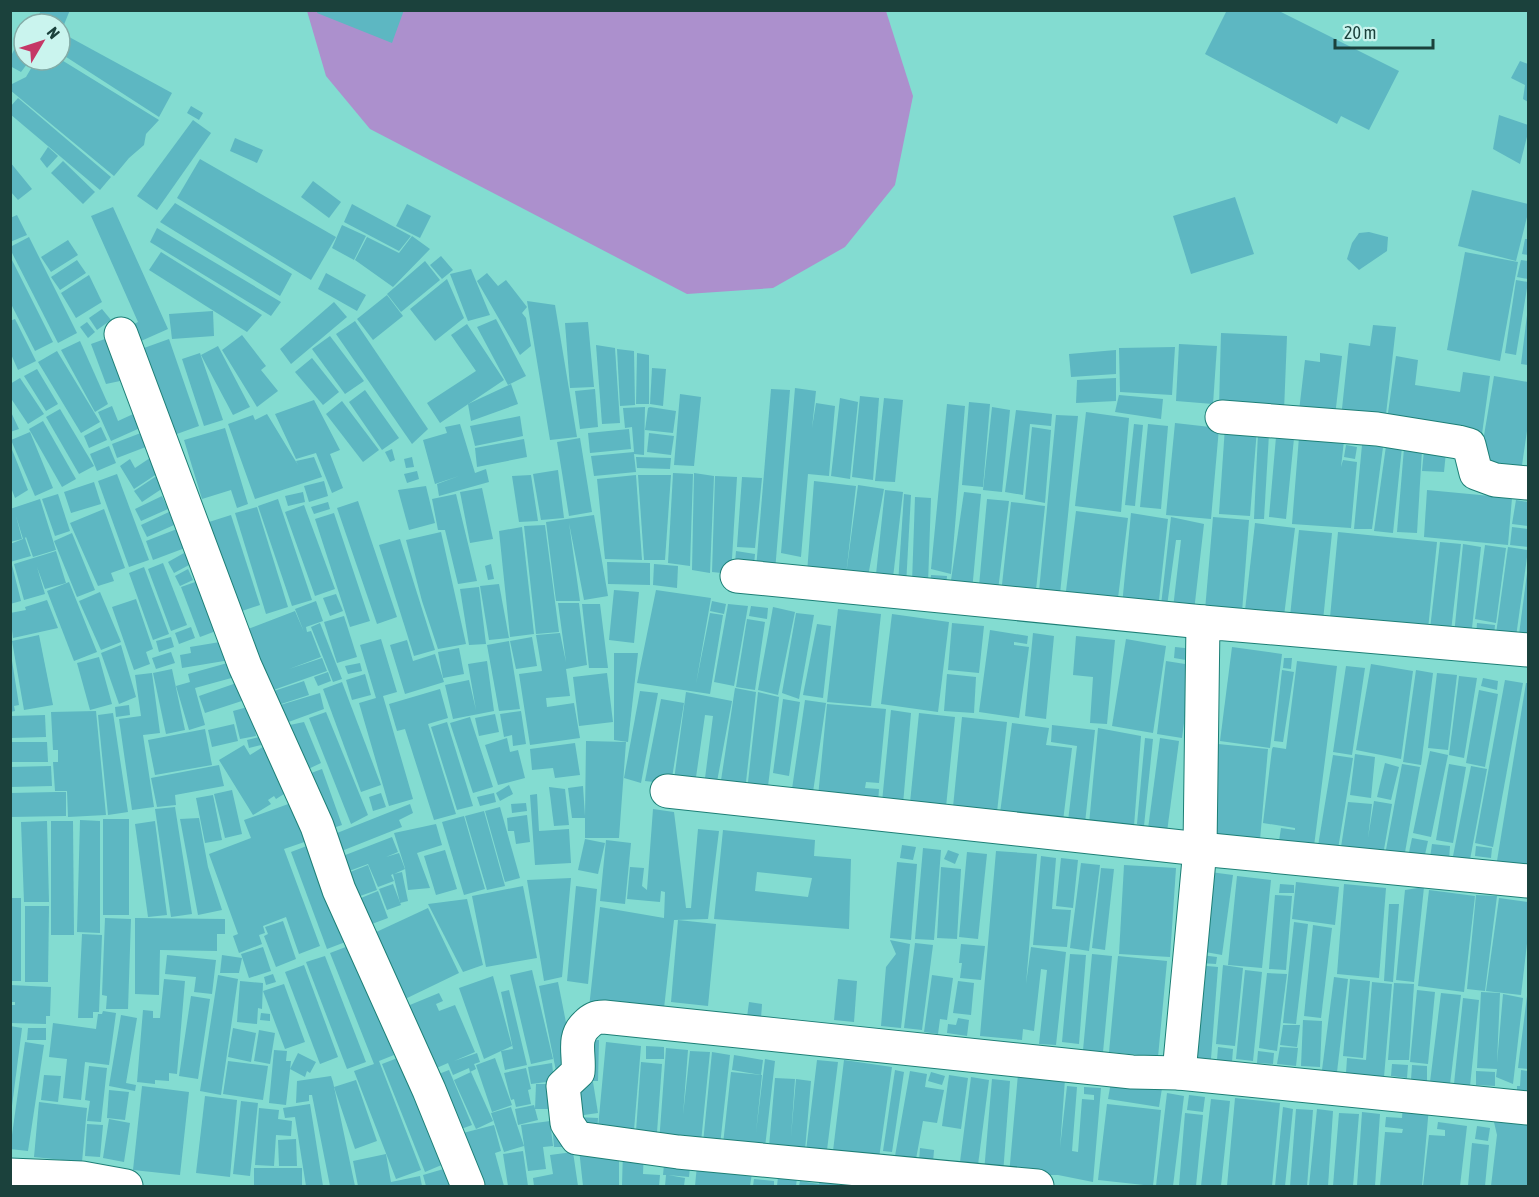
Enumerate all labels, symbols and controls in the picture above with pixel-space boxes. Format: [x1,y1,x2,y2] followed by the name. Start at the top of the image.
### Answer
[12,12,72,72] north arrow
[1335,12,1432,50] scale bar
[1344,22,1376,43] text: 20 m
[44,23,64,42] text: N

